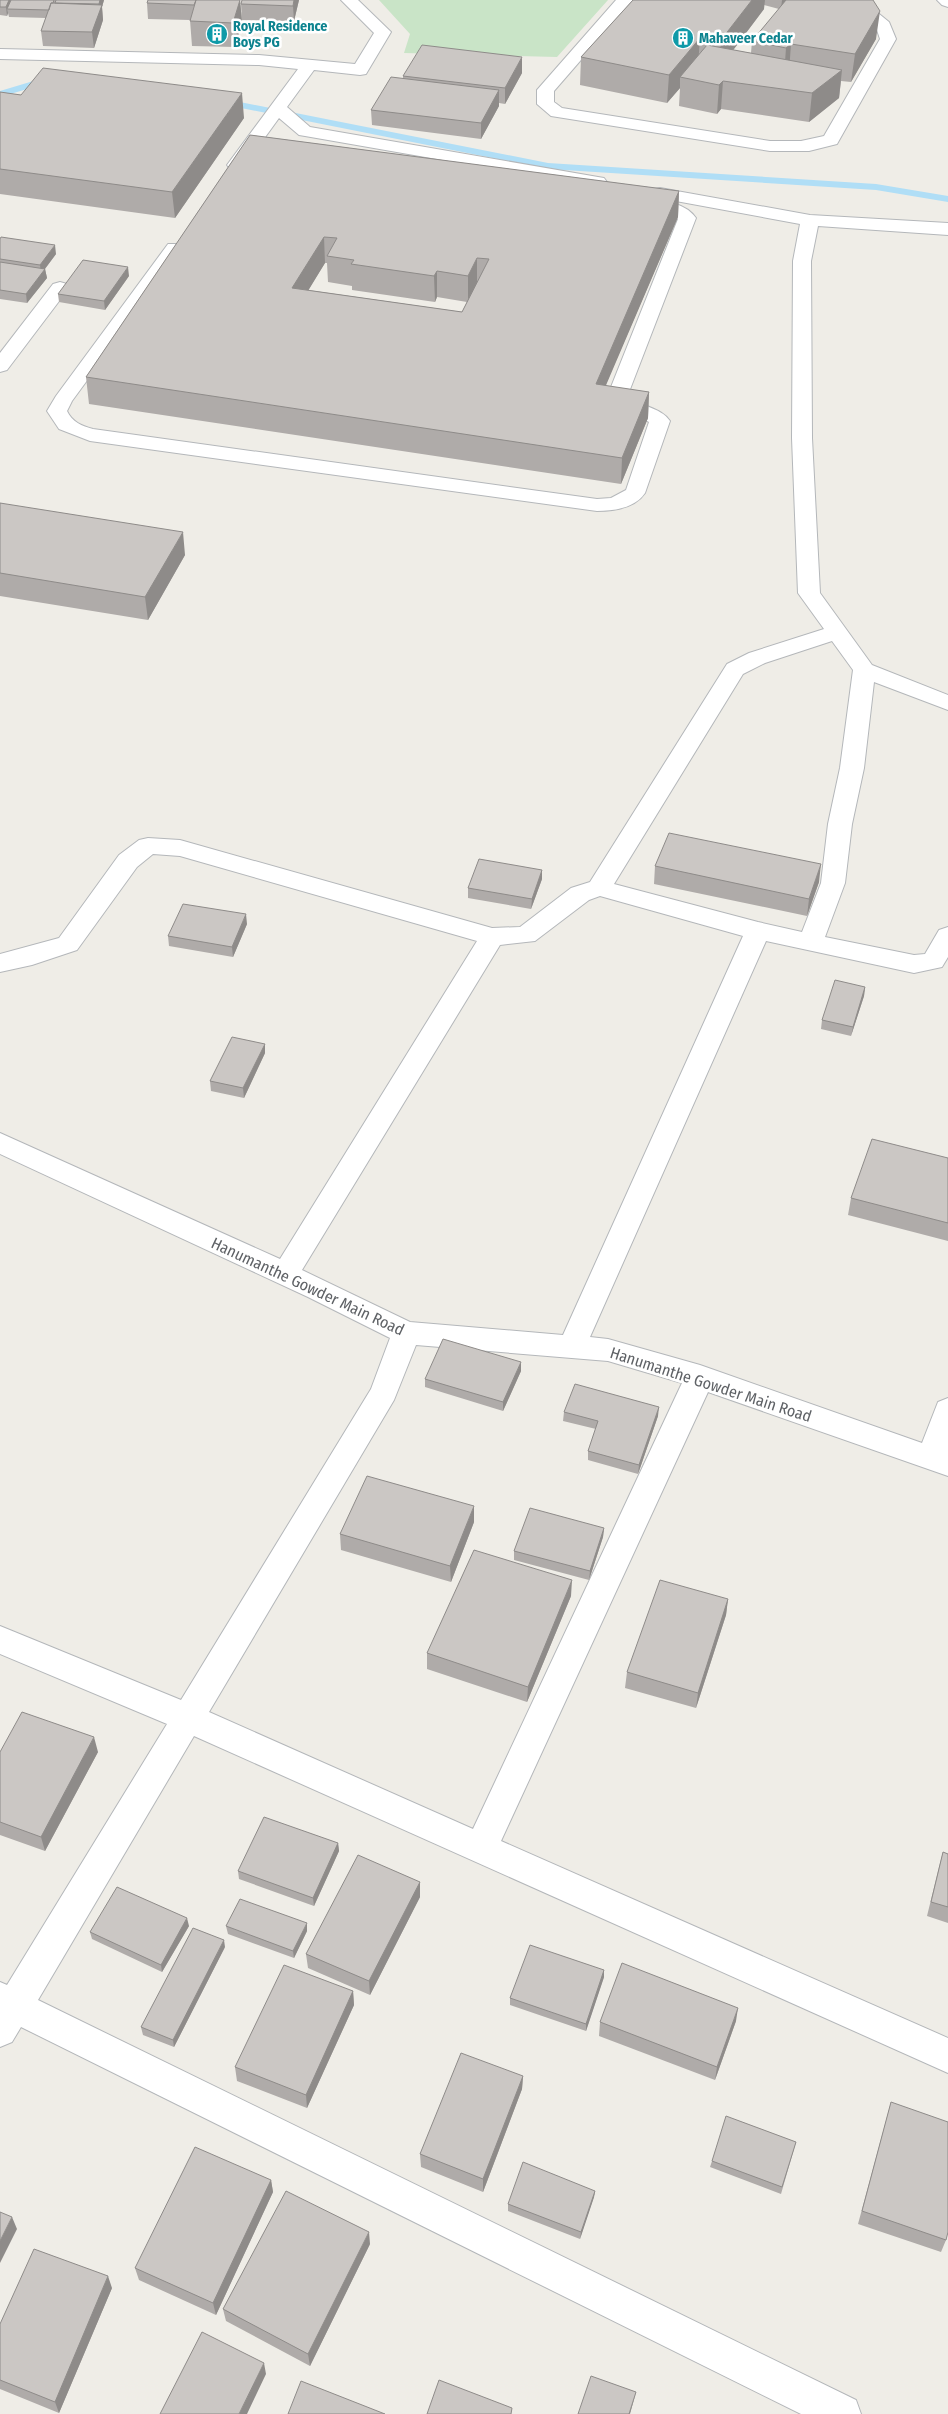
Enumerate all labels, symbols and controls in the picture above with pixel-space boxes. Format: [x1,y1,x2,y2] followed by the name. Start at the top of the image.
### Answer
[233,18,327,51] place label: Royal Residence Boys PG
[205,22,229,46] building icon: Royal Residence Boys PG
[671,26,695,50] building icon: Mahaveer Cedar
[699,30,794,47] place label: Mahaveer Cedar
[208,1233,407,1340] street label: Hanumanthe Gowder Main Road
[608,1343,814,1426] street label: Hanumanthe Gowder Main Road

